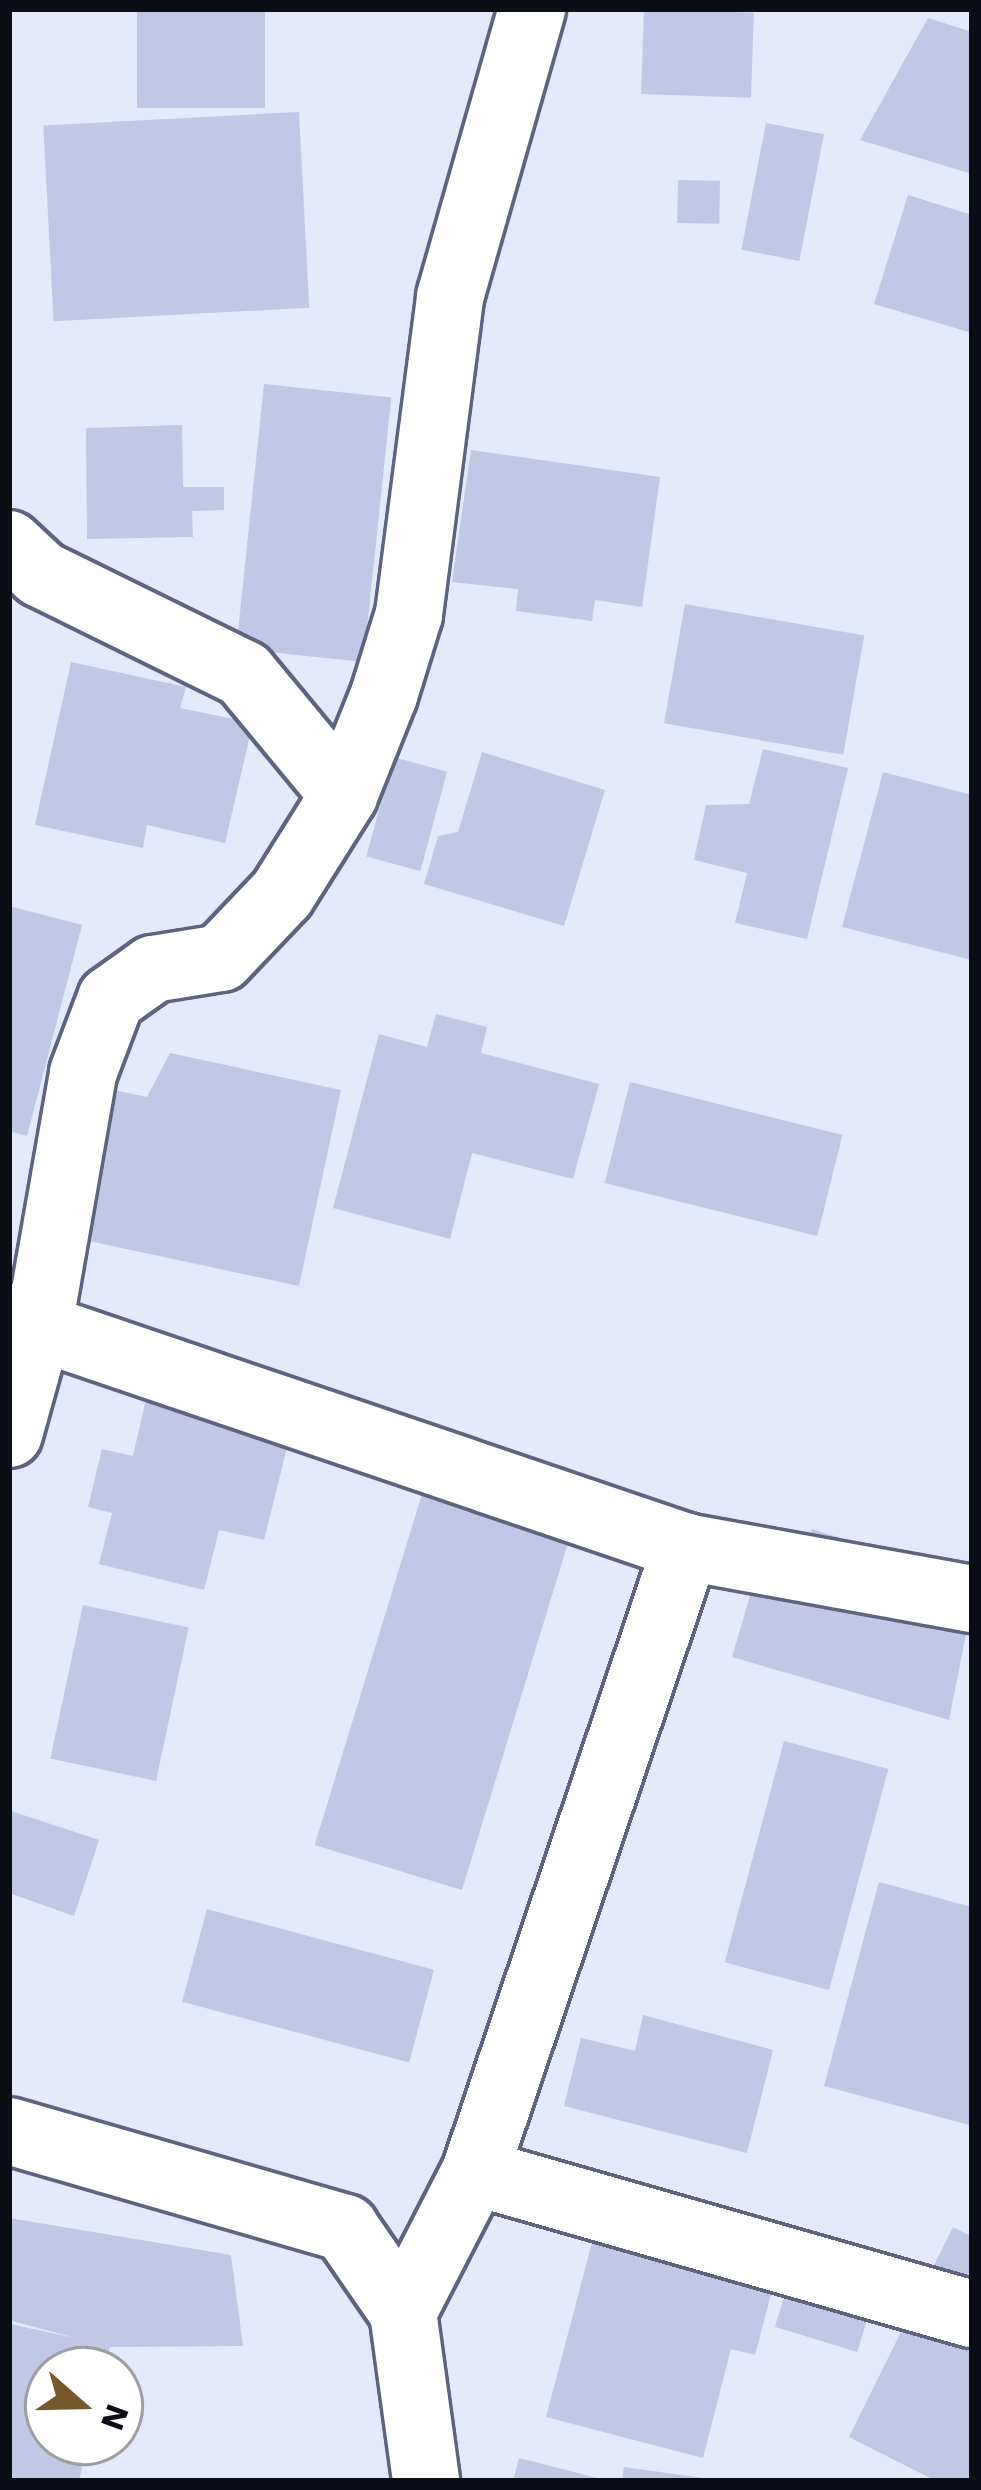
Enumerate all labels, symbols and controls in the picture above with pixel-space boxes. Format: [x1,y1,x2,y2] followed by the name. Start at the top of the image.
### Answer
[24,2346,144,2466] north arrow
[93,2399,138,2436] text: N

